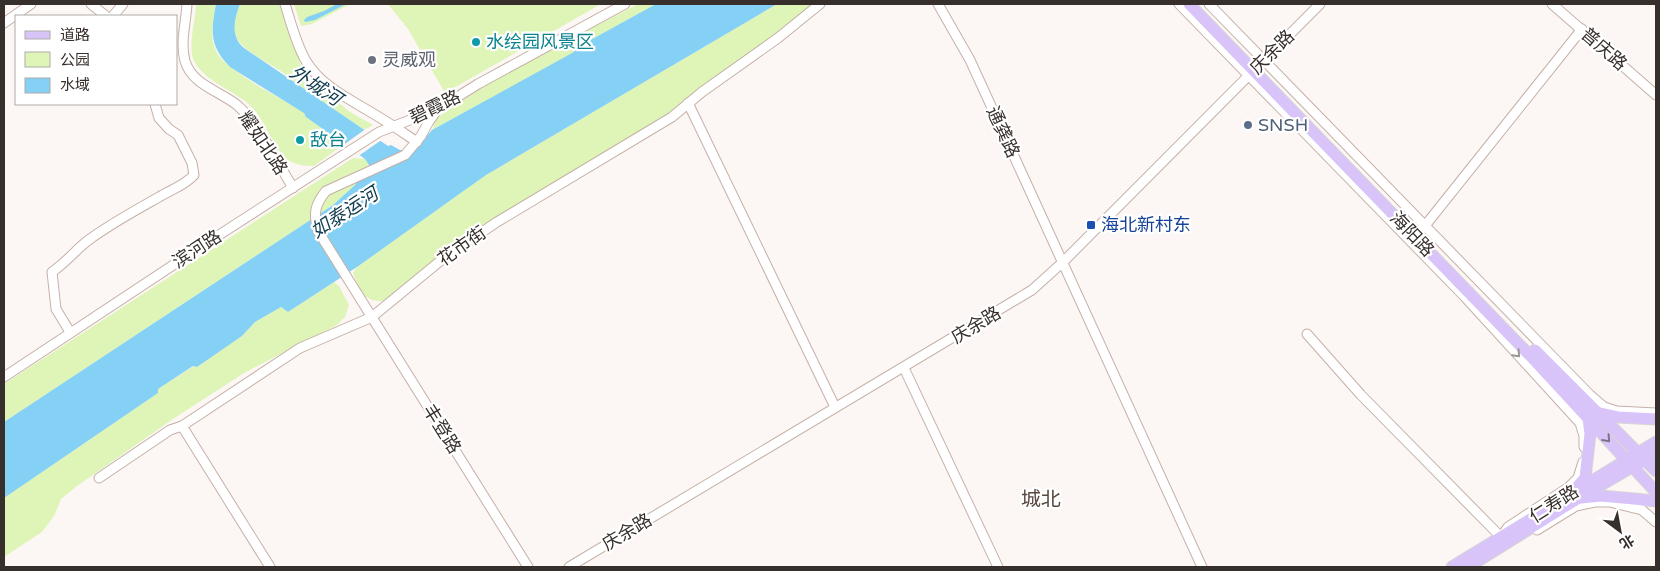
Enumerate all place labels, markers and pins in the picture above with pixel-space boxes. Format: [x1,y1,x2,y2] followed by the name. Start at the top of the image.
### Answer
[486,31,594,53] place label: 水绘园风景区
[470,36,482,48] marker: 水绘园风景区
[382,49,436,71] place label: 灵威观
[366,54,378,66] marker: 灵威观
[1258,114,1308,136] place label: SNSH
[1242,119,1254,131] marker: SNSH
[310,129,346,151] place label: 敌台
[294,134,306,146] marker: 敌台
[1101,214,1191,236] place label: 海北新村东
[1085,219,1097,231] marker: 海北新村东

